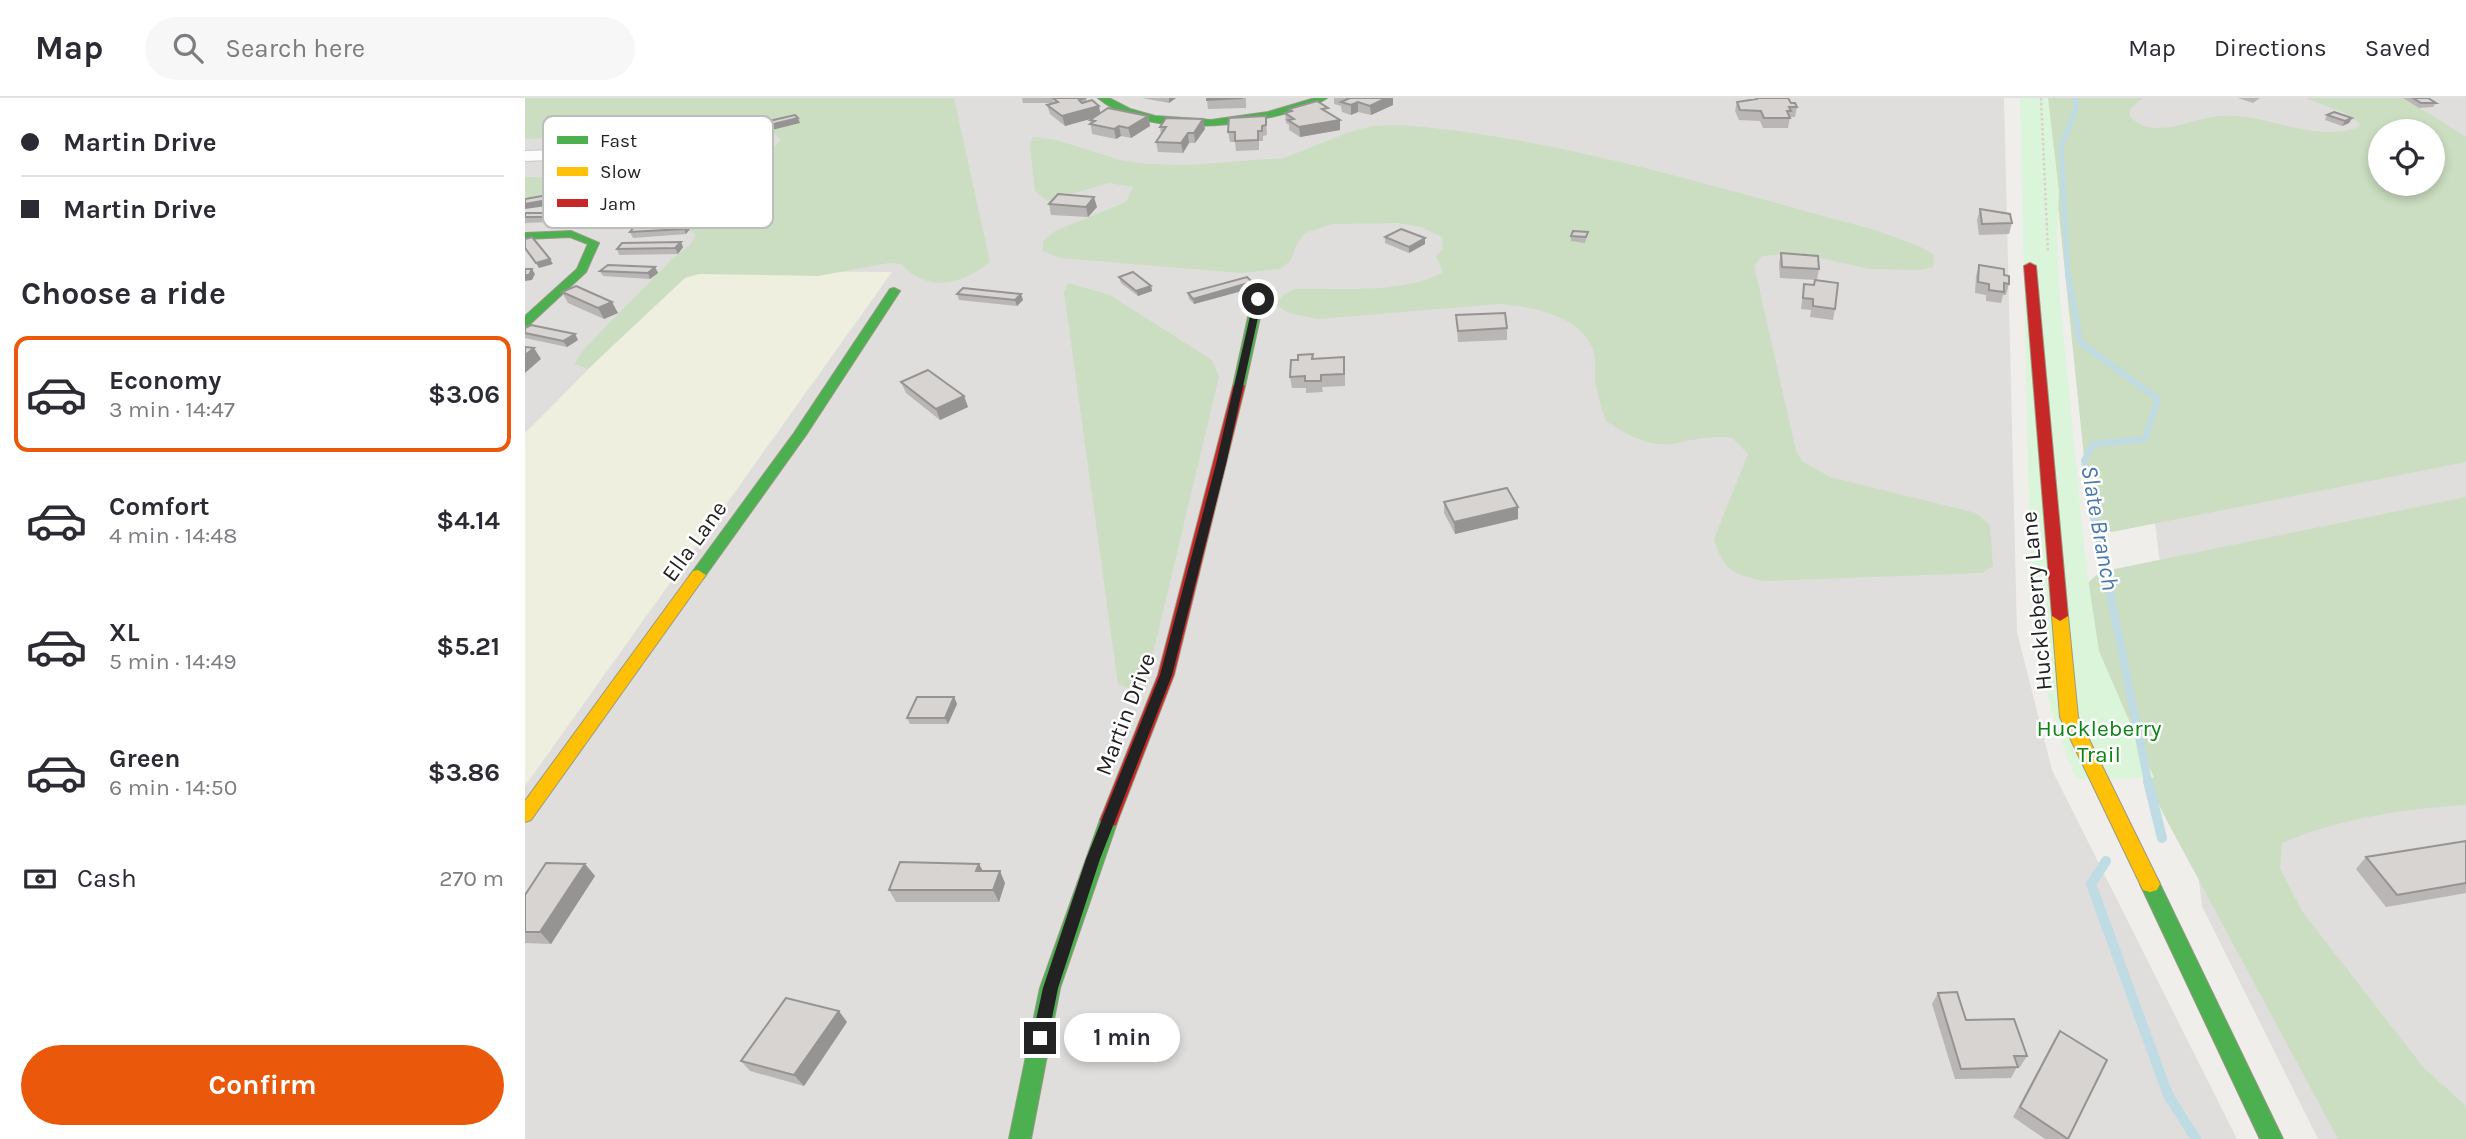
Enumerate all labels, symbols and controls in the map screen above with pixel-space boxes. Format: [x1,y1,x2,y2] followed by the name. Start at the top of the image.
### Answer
[145,17,635,80] search box
[35,29,103,67] text: Map
[169,29,207,67] icon: search
[225,33,365,64] text: Search here
[2128,34,2176,62] text: Map
[2214,34,2327,62] text: Directions
[2365,34,2431,62] text: Saved
[543,116,773,228] legend
[2368,119,2445,196] map controls
[2368,119,2445,196] button: locate
[63,127,217,158] text: Martin Drive
[600,130,637,152] text: Fast
[600,161,641,183] text: Slow
[600,193,636,215] text: Jam
[63,194,217,225] text: Martin Drive
[21,275,226,312] text: Choose a ride
[1242,283,1274,315] route start
[25,363,88,426] icon: car
[109,365,221,396] text: Economy
[428,379,500,410] text: $3.06
[109,396,235,423] text: 3 min · 14:47
[2075,463,2125,593] water label: Slate Branch
[25,489,88,552] icon: car
[109,491,210,522] text: Comfort
[656,496,733,587] street label: Ella Lane
[436,505,500,536] text: $4.14
[2015,510,2058,692] street label: Huckleberry Lane
[109,522,237,549] text: 4 min · 14:48
[25,615,88,678] icon: car
[109,617,140,648] text: XL
[436,631,500,662] text: $5.21
[109,648,237,675] text: 5 min · 14:49
[1090,649,1161,779] street label: Martin Drive
[2036,715,2162,768] park label: Huckleberry Trail
[25,741,88,804] icon: car
[109,743,181,774] text: Green
[428,757,500,788] text: $3.86
[109,774,237,801] text: 6 min · 14:50
[21,860,59,898] icon: cash
[77,863,137,894] text: Cash
[439,865,504,892] text: 270 m
[1065,1014,1180,1062] callout: 1 min
[1024,1022,1056,1054] route end
[1093,1024,1151,1051] text: 1 min
[21,1045,504,1125] button: Confirm

